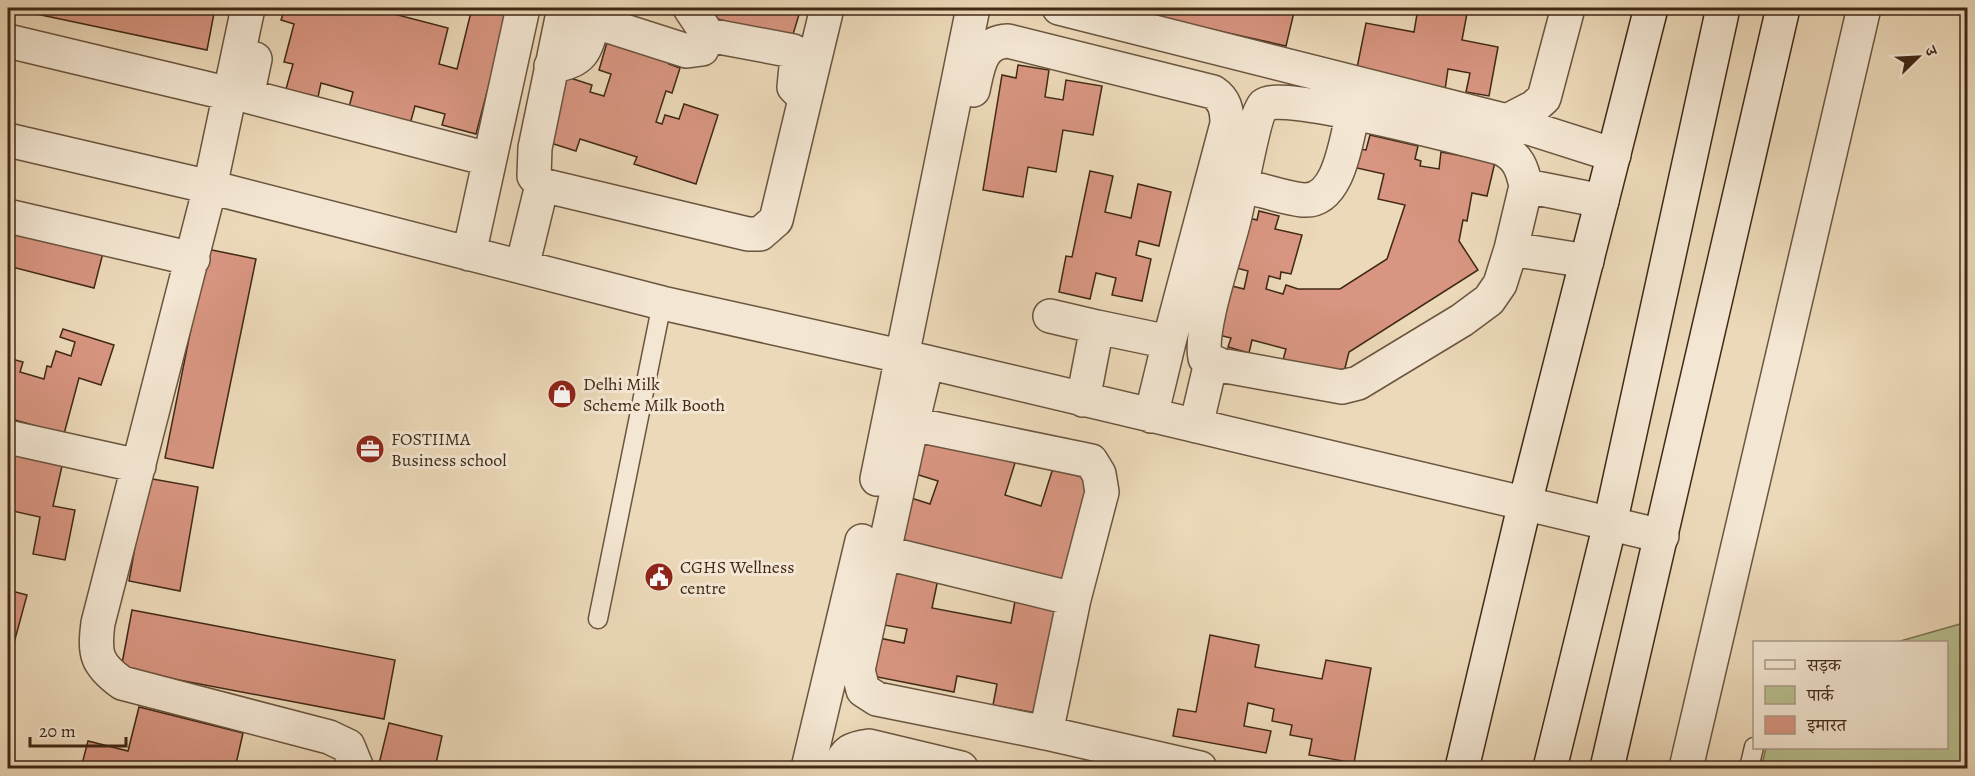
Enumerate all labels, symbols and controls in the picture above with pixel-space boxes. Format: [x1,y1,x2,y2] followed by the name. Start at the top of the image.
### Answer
[1888,27,1948,87] north arrow
[1919,42,1943,61] text: उ
[583,372,726,417] place label: Delhi Milk Scheme Milk Booth
[546,378,578,410] shop icon: Delhi Milk Scheme Milk Booth
[391,427,507,472] place label: FOSTIIMA Business school
[354,433,386,465] office icon: FOSTIIMA Business school
[680,555,794,600] place label: CGHS Wellness centre
[643,561,675,593] public building icon: CGHS Wellness centre
[1753,641,1948,749] legend
[1806,653,1842,677] text: सड़क
[1806,683,1835,707] text: पार्क
[30,710,126,748] scale bar
[1806,713,1847,737] text: इमारत
[39,719,76,743] text: 20 m

